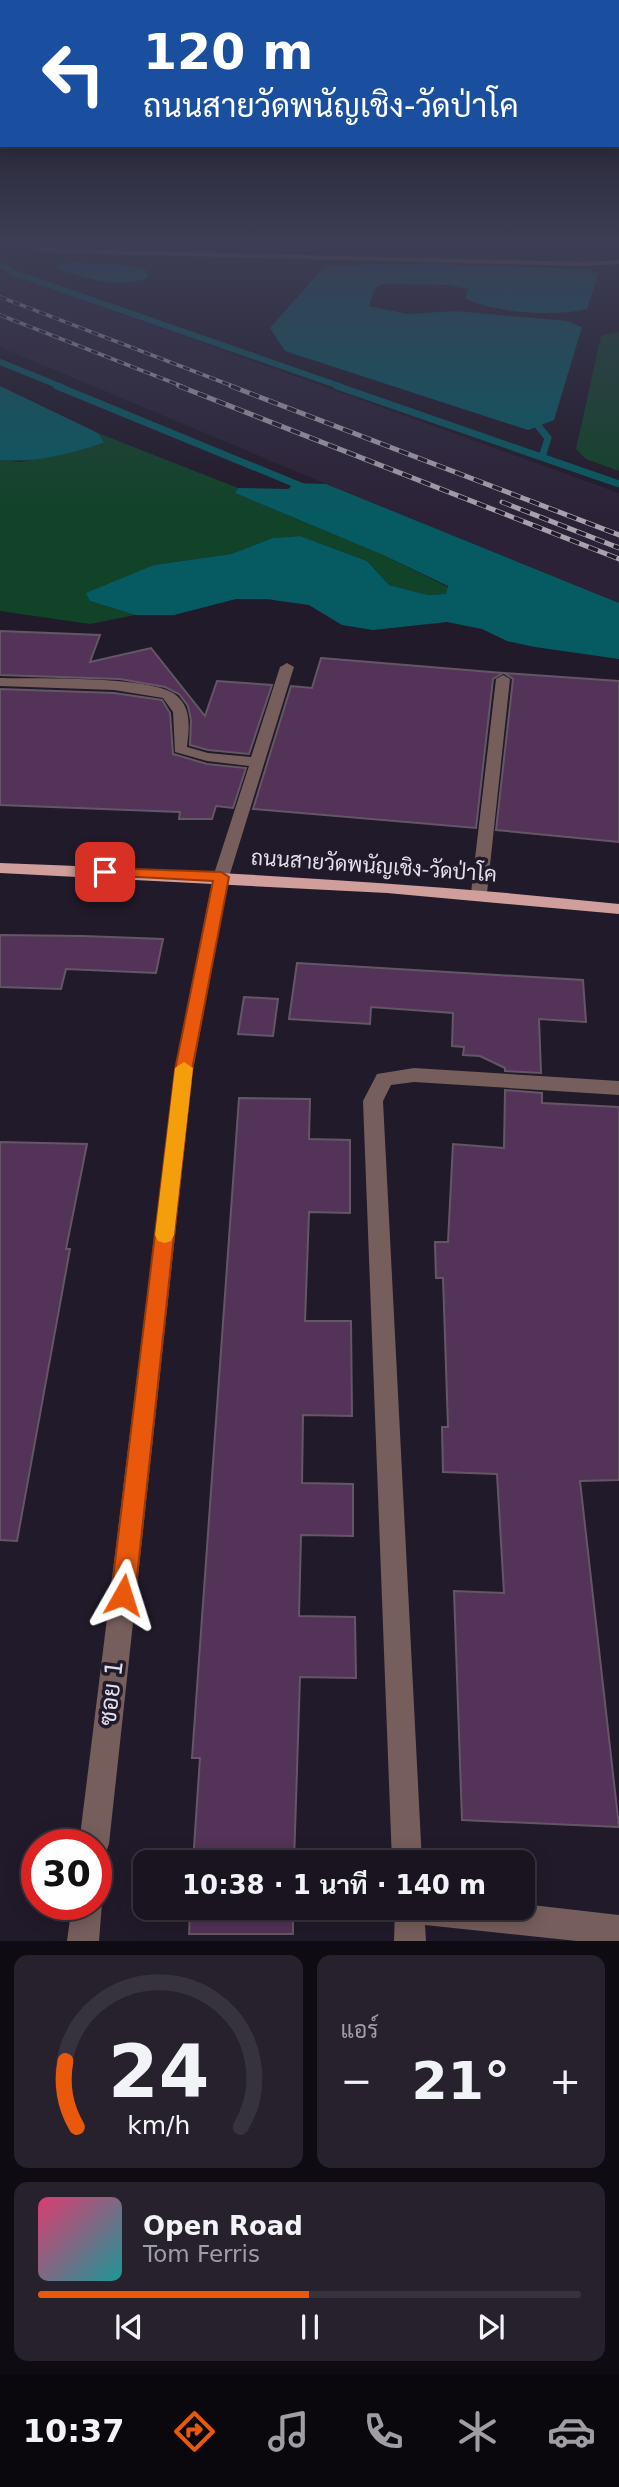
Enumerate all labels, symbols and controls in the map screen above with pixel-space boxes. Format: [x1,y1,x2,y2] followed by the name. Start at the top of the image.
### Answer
[143,24,313,81] text: 120 m
[28,28,119,119] icon: left
[143,87,519,125] text: ถนนสายวัดพนัญเชิง-วัดป่าโค
[75,842,135,902] pin
[250,844,498,887] street label: ถนนสายวัดพนัญเชิง-วัดป่าโค
[86,853,124,891] icon: arrive
[86,1558,160,1632] position arrow
[93,1659,129,1727] street label: ซอย 1
[21,1829,112,1920] speed limit sign: 30
[182,1870,486,1900] text: 10:38 · 1 นาที · 140 m
[341,2017,378,2043] text: แอร์
[108,2030,209,2115] text: 24
[412,2051,510,2111] text: 21°
[341,2059,372,2103] text: −
[549,2059,581,2103] text: +
[127,2111,190,2140] text: km/h
[143,2211,303,2241] text: Open Road
[143,2241,260,2267] text: Tom Ferris
[110,2308,148,2346] icon: previous
[291,2308,329,2346] icon: pause
[472,2308,510,2346] icon: next
[170,2407,219,2456] icon: directions
[264,2407,313,2456] icon: music
[359,2407,408,2456] icon: phone
[453,2407,502,2456] icon: climate
[547,2407,596,2456] icon: car
[23,2412,125,2450] text: 10:37

